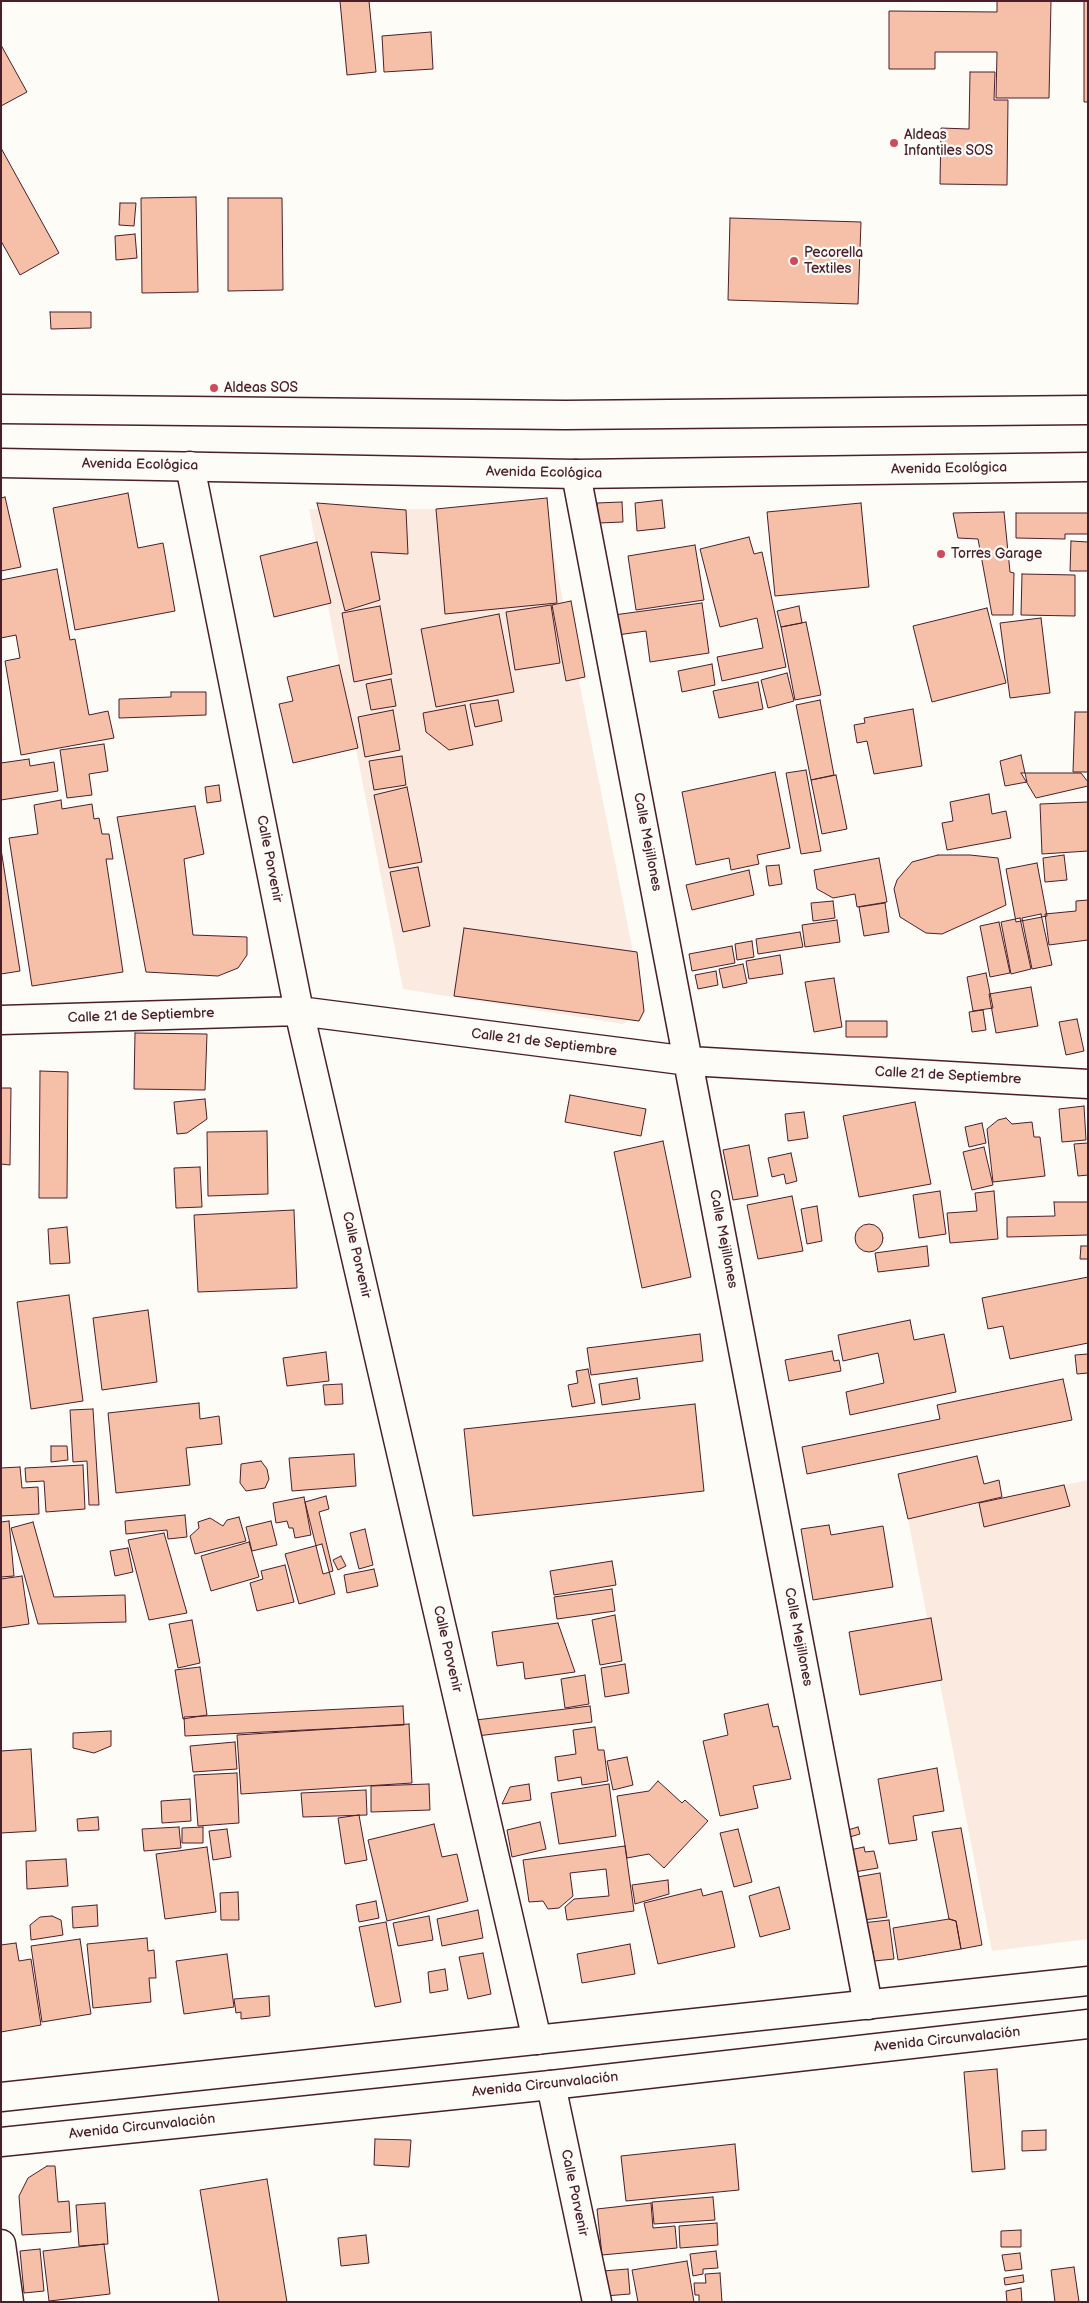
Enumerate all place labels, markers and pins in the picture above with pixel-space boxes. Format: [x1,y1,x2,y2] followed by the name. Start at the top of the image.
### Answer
[904,127,993,160] place label: Aldeas Infantiles SOS
[888,137,900,149] marker: Aldeas Infantiles SOS
[804,245,863,278] place label: Pecorella Textiles
[788,255,800,267] marker: Pecorella Textiles
[224,380,298,396] place label: Aldeas SOS
[208,382,220,394] marker: Aldeas SOS
[951,546,1042,562] place label: Torres Garage
[935,548,947,560] marker: Torres Garage

